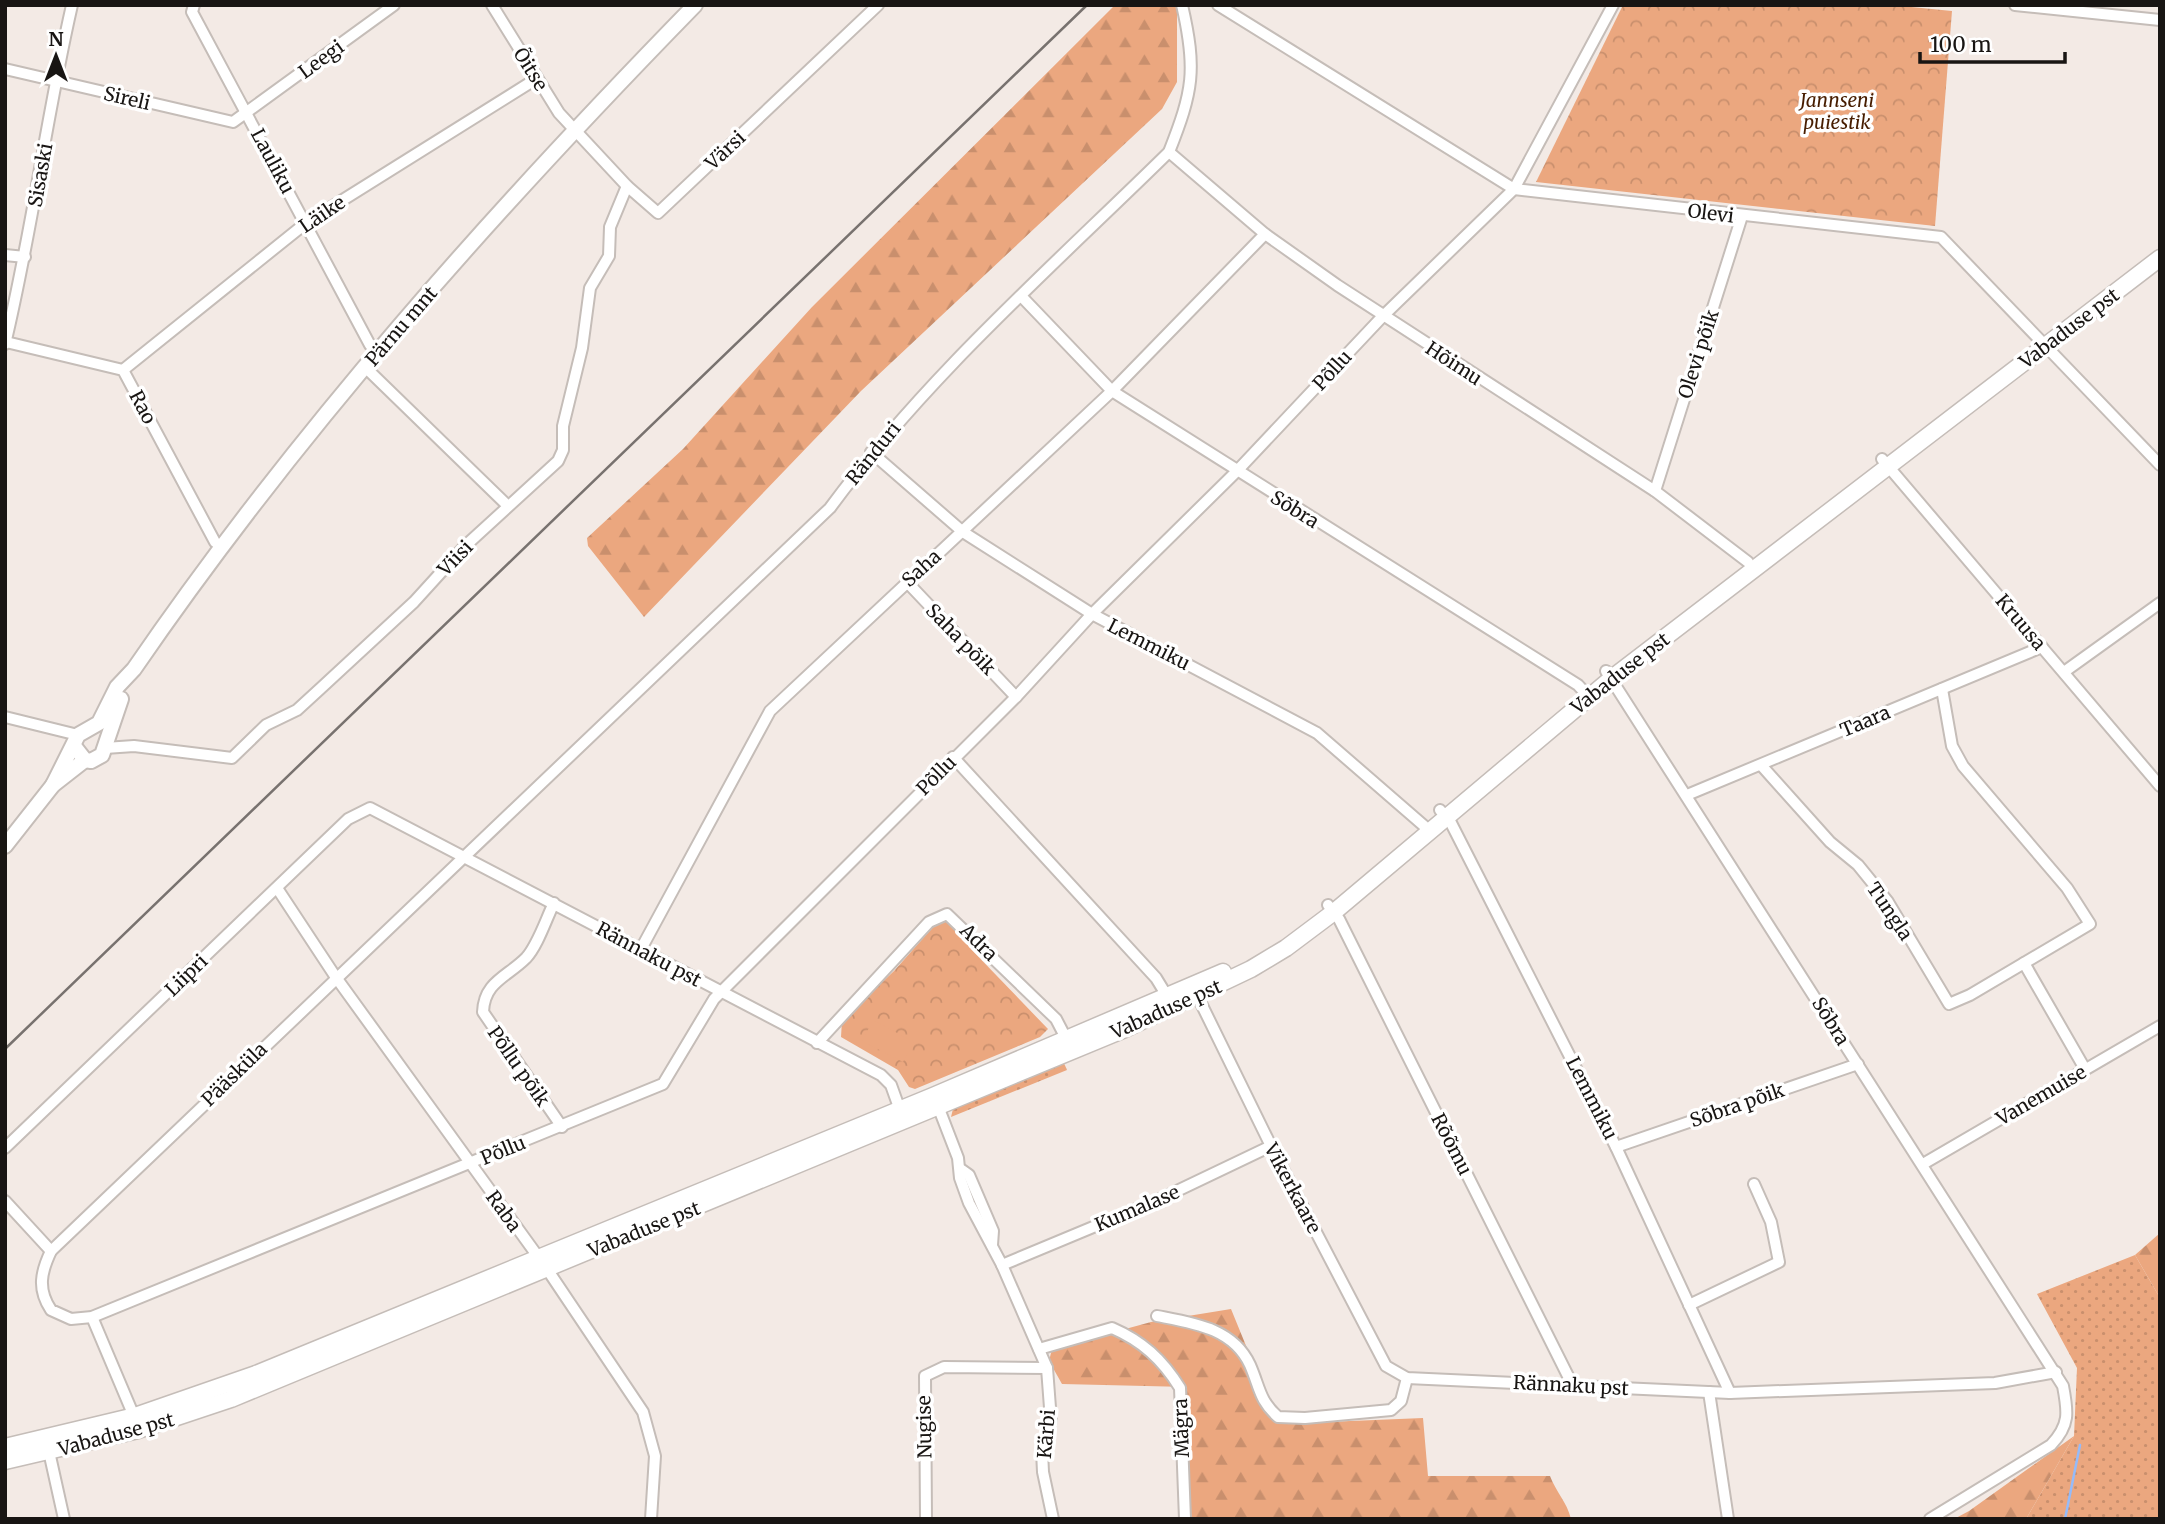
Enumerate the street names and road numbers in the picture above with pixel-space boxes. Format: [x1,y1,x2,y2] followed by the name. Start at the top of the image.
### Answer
[294,35,348,83] street label: Leegi
[509,43,554,95] street label: Õitse
[101,81,153,115] street label: Sireli
[246,124,300,198] street label: Lauliku
[699,125,750,175] street label: Värsi
[23,141,57,209] street label: Sisaski
[294,190,350,238] street label: Läike
[1686,198,1736,228] street label: Olevi
[360,281,443,371] street label: Pärnu mnt
[2013,282,2124,374] street label: Vabaduse pst
[1672,306,1724,402] street label: Olevi põik
[1421,336,1487,390] street label: Hõimu
[1307,345,1357,395] street label: Põllu
[124,386,162,428] street label: Rao
[840,417,906,489] street label: Ränduri
[1266,485,1324,533] street label: Sõbra
[432,535,478,581] street label: Viisi
[896,544,946,592] street label: Saha
[1991,589,2051,655] street label: Kruusa
[921,598,1001,680] street label: Saha põik
[1104,613,1194,675] street label: Lemmiku
[1565,627,1675,720] street label: Vabaduse pst
[1836,700,1894,742] street label: Taara
[911,750,961,800] street label: Põllu
[1862,877,1918,945] street label: Tungla
[592,916,706,992] street label: Rännaku pst
[954,917,1003,966] street label: Adra
[160,949,212,1001] street label: Liipri
[1106,974,1226,1045] street label: Vabaduse pst
[1807,992,1855,1050] street label: Sõbra
[483,1021,555,1111] street label: Põllu põik
[196,1037,272,1111] street label: Pääsküla
[1561,1053,1623,1143] street label: Lemmiku
[1991,1060,2090,1131] street label: Vanemuise
[1687,1078,1787,1132] street label: Sõbra põik
[1426,1109,1478,1179] street label: Rõõmu
[477,1130,529,1170] street label: Põllu
[1259,1138,1327,1237] street label: Vikerkaare
[1091,1179,1183,1237] street label: Kumalase
[481,1186,527,1236] street label: Raba
[583,1195,704,1263] street label: Vabaduse pst
[1513,1370,1630,1400] street label: Rännaku pst
[911,1395,937,1459] street label: Nugise
[1168,1398,1194,1458] street label: Mägra
[54,1407,177,1461] street label: Vabaduse pst
[1032,1408,1060,1460] street label: Kärbi

